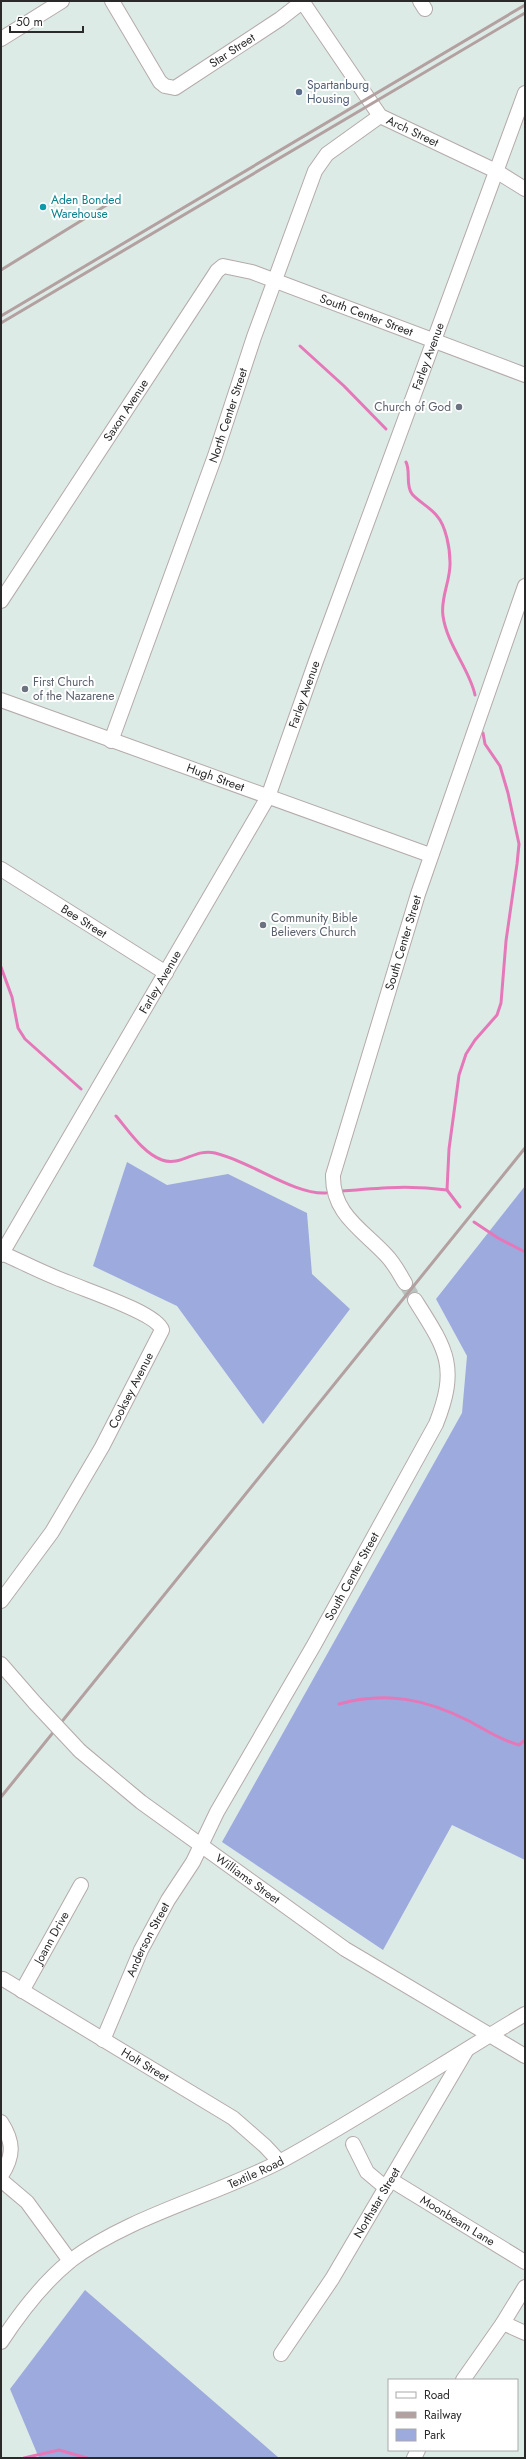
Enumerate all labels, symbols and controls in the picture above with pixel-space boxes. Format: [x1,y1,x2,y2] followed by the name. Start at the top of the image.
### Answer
[10,8,83,34] scale bar
[16,13,43,31] text: 50 m
[206,29,259,72] street label: Star Street
[307,76,369,108] place label: Spartanburg Housing
[294,87,304,97] marker: Spartanburg Housing
[383,111,442,152] street label: Arch Street
[51,191,121,223] place label: Aden Bonded Warehouse
[38,202,48,212] marker: Aden Bonded Warehouse
[317,289,416,341] street label: South Center Street
[407,320,449,393] street label: Farley Avenue
[204,366,252,466] street label: North Center Street
[99,376,153,445] street label: Saxon Avenue
[374,398,451,416] place label: Church of God
[454,402,464,412] marker: Church of God
[284,658,324,731] street label: Farley Avenue
[33,673,115,705] place label: First Church of the Nazarene
[20,684,30,694] marker: First Church of the Nazarene
[184,759,247,796] street label: Hugh Street
[380,893,426,992] street label: South Center Street
[57,900,111,943] street label: Bee Street
[271,909,358,941] place label: Community Bible Believers Church
[258,920,268,930] marker: Community Bible Believers Church
[135,947,186,1017] street label: Farley Avenue
[104,1349,158,1432] street label: Cooksey Avenue
[320,1529,384,1624] street label: South Center Street
[212,1849,284,1908] street label: Williams Street
[122,1899,174,1980] street label: Anderson Street
[29,1908,74,1969] street label: Joann Drive
[118,2043,173,2086] street label: Holt Street
[225,2152,287,2193] street label: Textile Road
[349,2164,405,2242] street label: Northstar Street
[417,2191,498,2250] street label: Moonbeam Lane
[388,2379,518,2451] legend
[424,2386,450,2404] text: Road
[424,2406,462,2424] text: Railway
[424,2426,446,2444] text: Park

